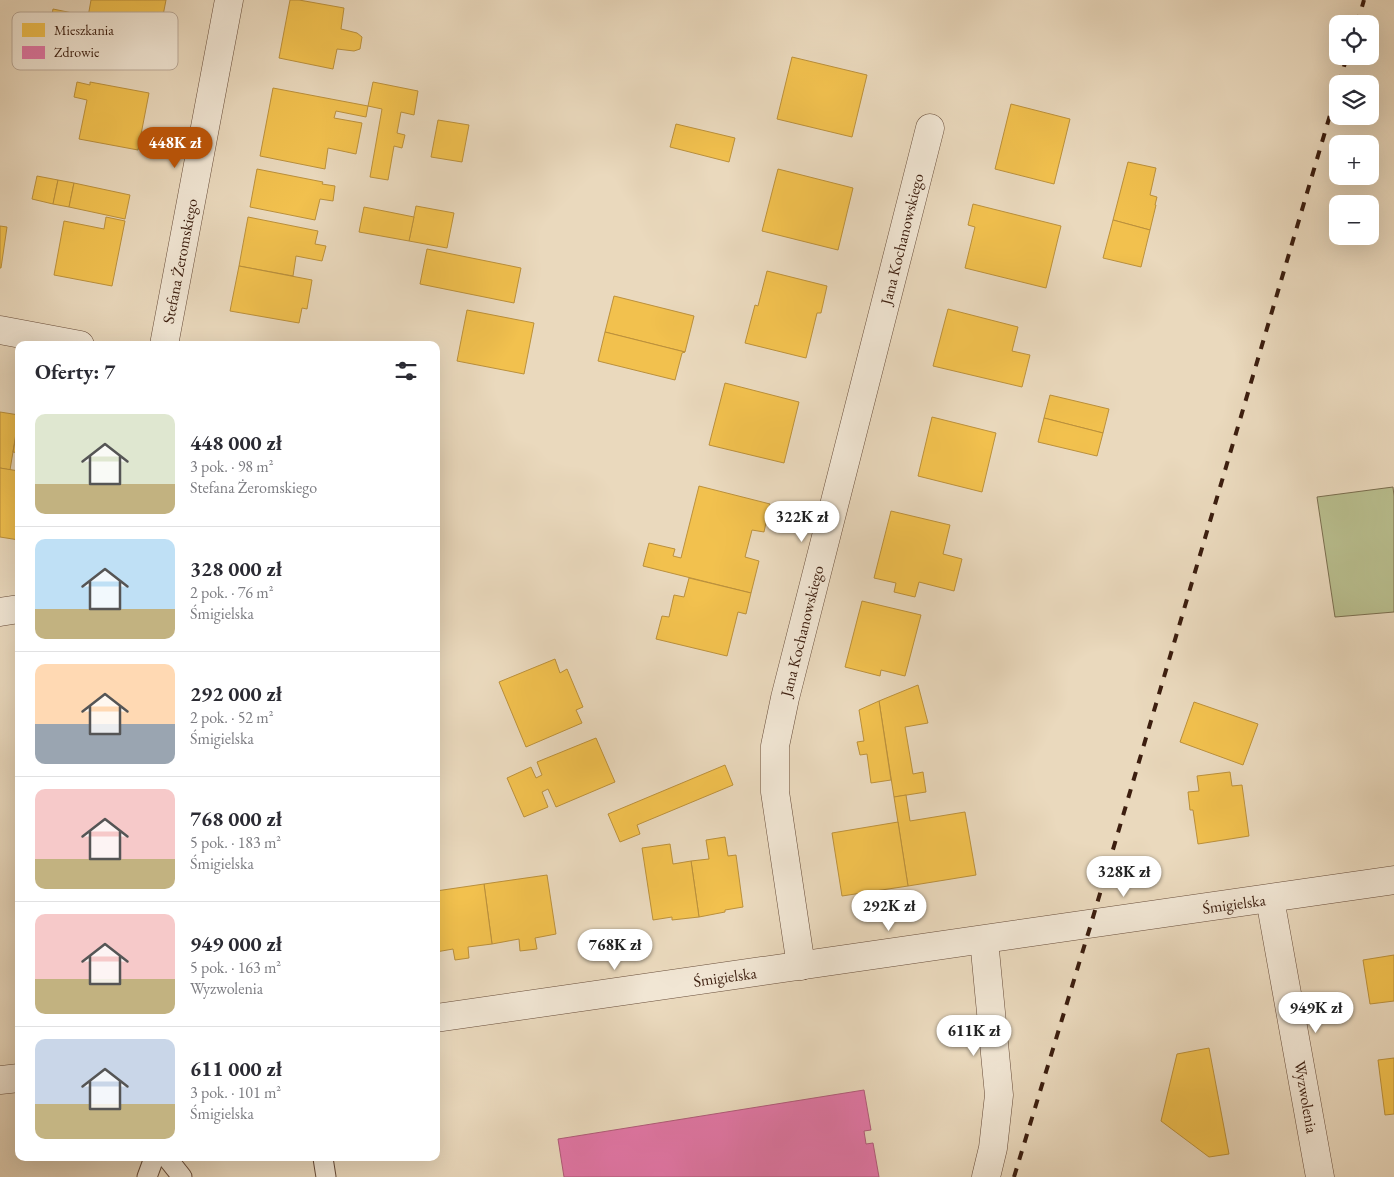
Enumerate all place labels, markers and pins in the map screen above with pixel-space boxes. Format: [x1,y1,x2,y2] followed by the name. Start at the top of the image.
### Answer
[129,126,221,169] pin: 448K zł
[756,500,848,543] pin: 322K zł
[1078,856,1170,898] pin: 328K zł
[843,890,935,932] pin: 292K zł
[569,928,661,971] pin: 768K zł
[1270,992,1362,1034] pin: 949K zł
[928,1014,1020,1057] pin: 611K zł

